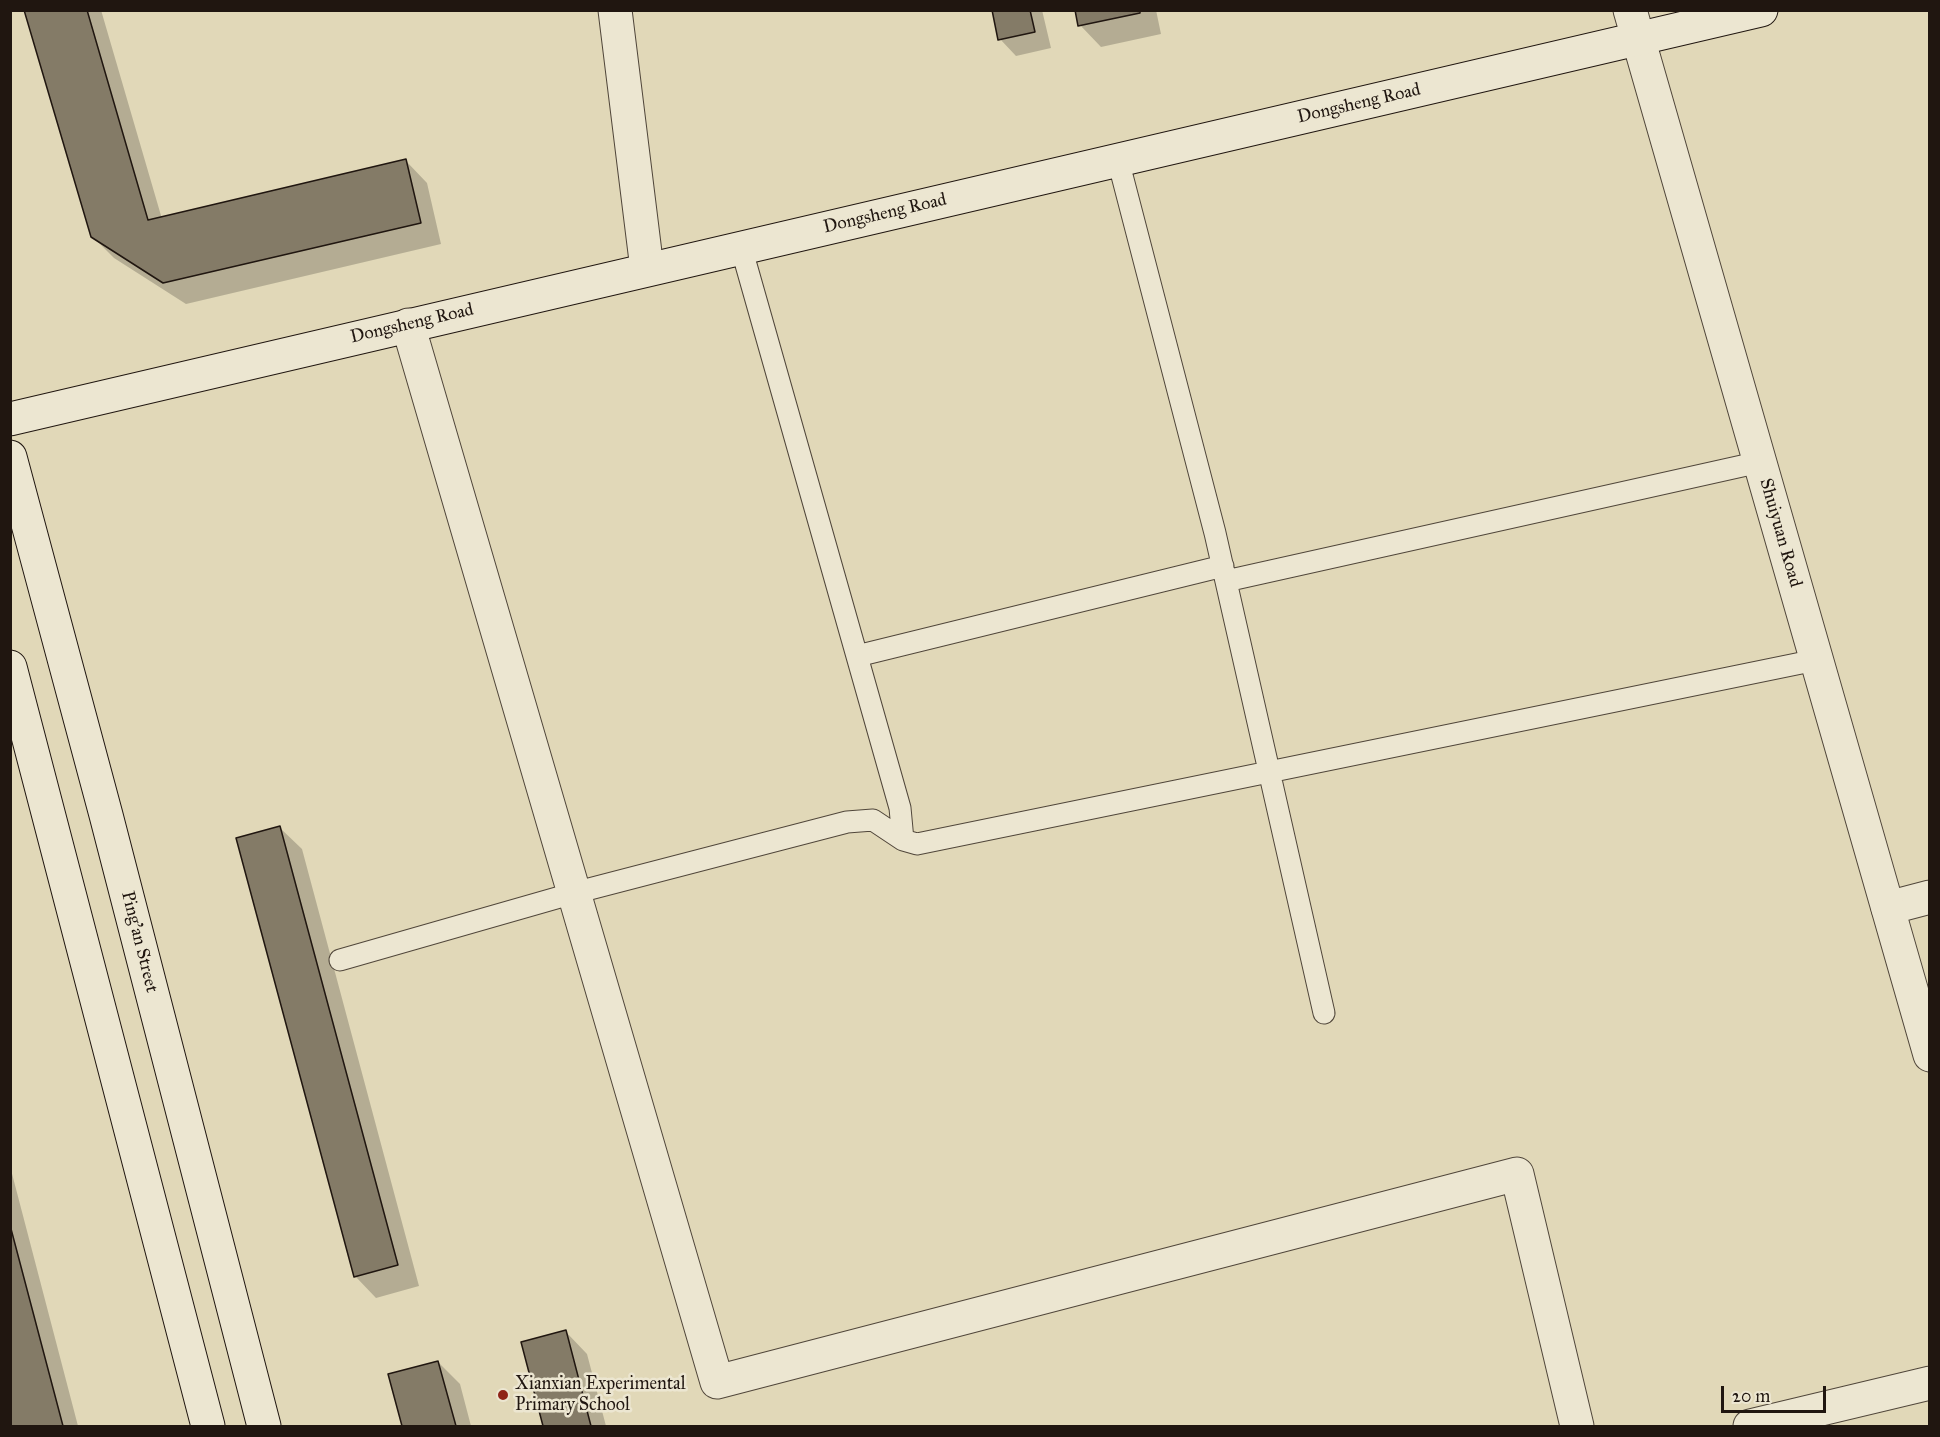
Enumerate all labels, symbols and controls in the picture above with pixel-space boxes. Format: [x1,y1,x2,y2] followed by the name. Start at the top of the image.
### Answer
[1295,79,1423,129] street label: Dongsheng Road
[821,189,949,239] street label: Dongsheng Road
[348,299,476,349] street label: Dongsheng Road
[1754,476,1806,590] street label: Shuiyuan Road
[116,889,162,995] street label: Ping'an Street
[515,1374,686,1416] place label: Xianxian Experimental Primary School
[1724,1374,1829,1412] scale bar
[1732,1385,1770,1407] text: 20 m
[496,1388,510,1402] marker: Xianxian Experimental Primary School

